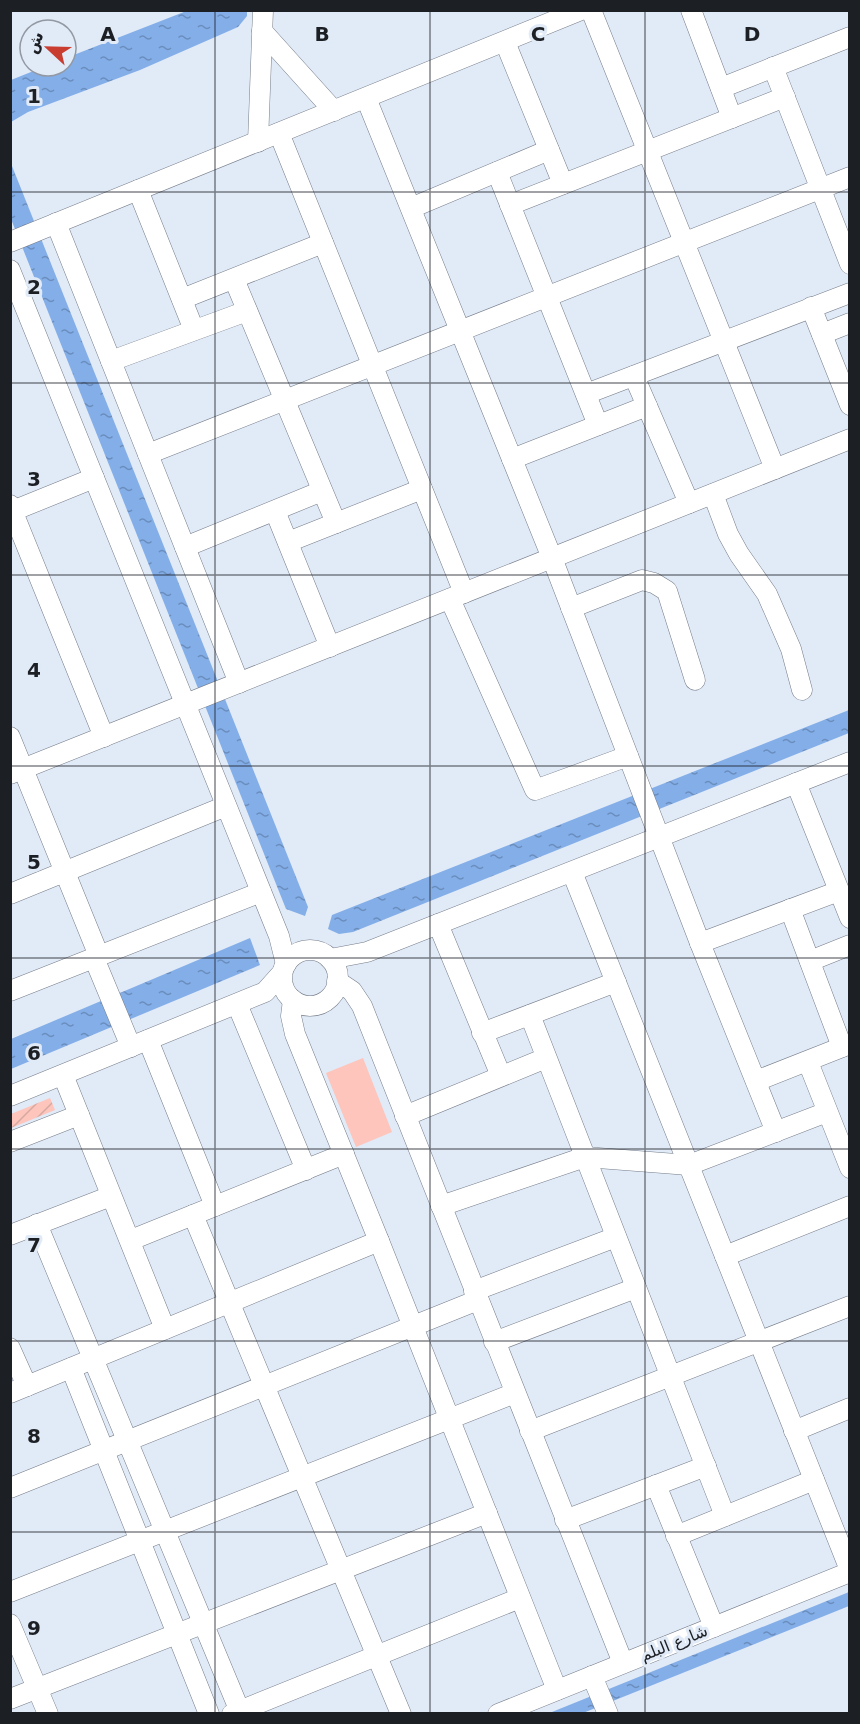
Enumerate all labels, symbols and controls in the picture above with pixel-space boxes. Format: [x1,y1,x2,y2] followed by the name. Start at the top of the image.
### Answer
[18,18,78,78] north arrow
[100,22,116,46] text: A
[314,22,330,46] text: B
[531,22,545,46] text: C
[744,22,760,46] text: D
[22,29,47,56] text: ش
[27,84,41,108] text: 1
[27,275,41,299] text: 2
[27,467,41,491] text: 3
[27,658,41,682] text: 4
[27,850,41,874] text: 5
[27,1041,41,1065] text: 6
[27,1233,41,1257] text: 7
[27,1424,41,1448] text: 8
[27,1616,41,1640] text: 9
[638,1621,711,1666] street label: شارع البلم

